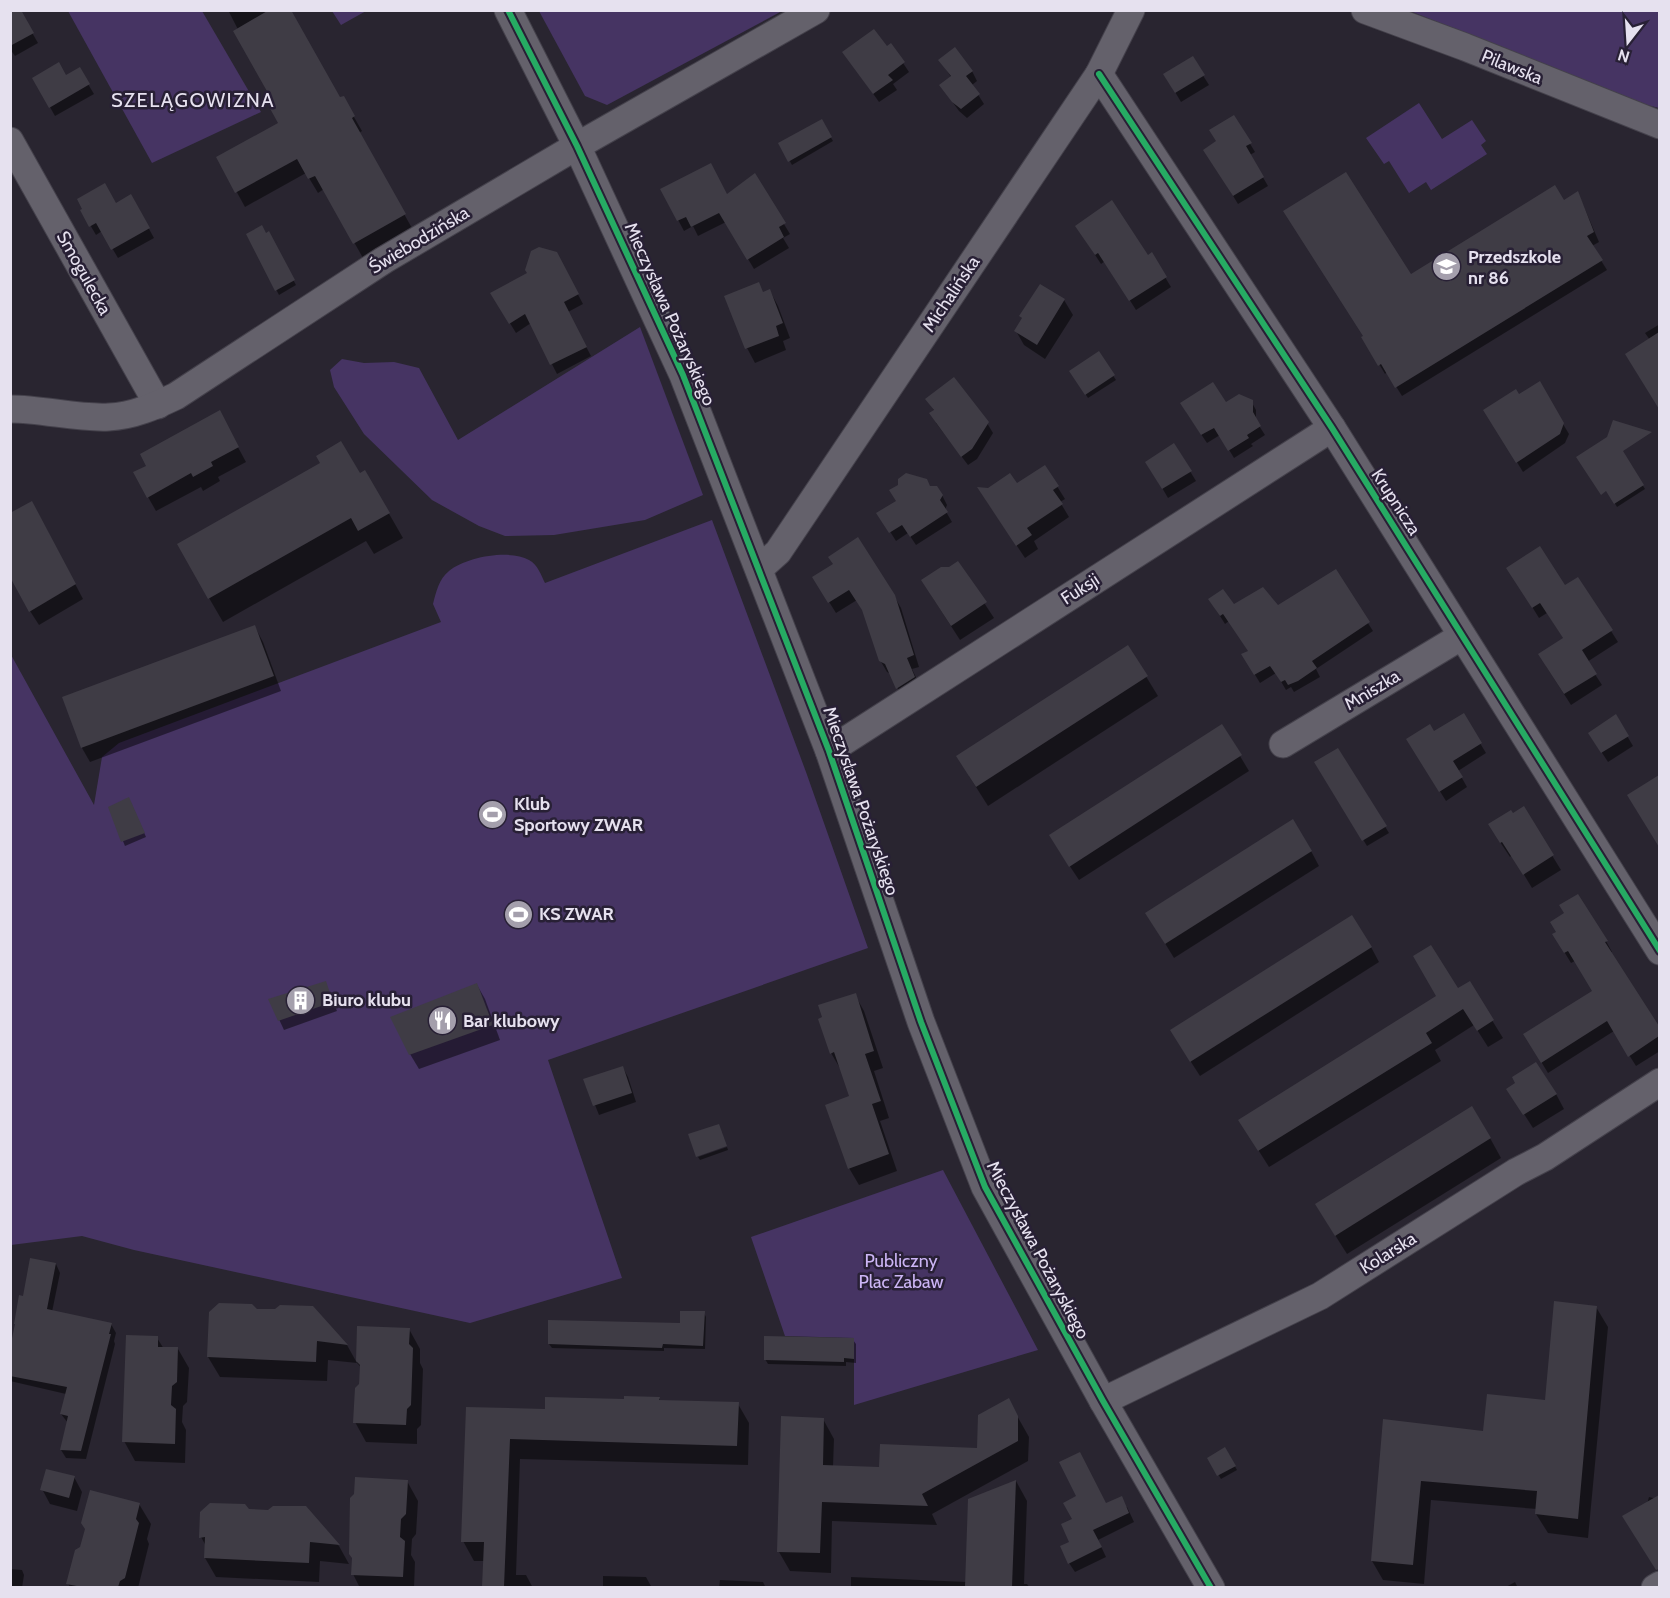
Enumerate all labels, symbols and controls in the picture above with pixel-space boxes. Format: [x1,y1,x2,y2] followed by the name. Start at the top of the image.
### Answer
[1598,12,1658,72] north arrow
[1478,45,1546,89] street label: Pilawska
[1616,45,1632,67] text: N
[111,88,275,112] district label: SZELĄGOWIZNA
[365,201,473,279] street label: Świebodzińska
[620,219,720,409] street label: Mieczysława Pożaryskiego
[52,227,116,319] street label: Smogulecka
[1468,246,1561,289] place label: Przedszkole nr 86
[918,251,985,336] street label: Michalińska
[1431,251,1463,283] school or university icon: Przedszkole nr 86
[1366,465,1426,540] street label: Krupnicza
[1057,569,1103,609] street label: Fuksji
[1340,665,1404,715] street label: Mniszka
[818,704,904,898] street label: Mieczysława Pożaryskiego
[514,793,644,836] place label: Klub Sportowy ZWAR
[477,798,509,830] sports icon: Klub Sportowy ZWAR
[502,898,534,930] sports icon: KS ZWAR
[539,903,614,925] place label: KS ZWAR
[285,984,317,1016] building icon: Biuro klubu
[322,989,411,1011] place label: Biuro klubu
[426,1005,458,1037] restaurant icon: Bar klubowy
[463,1010,560,1032] place label: Bar klubowy
[982,1157,1094,1343] street label: Mieczysława Pożaryskiego
[1356,1227,1420,1279] street label: Kolarska
[858,1250,944,1293] park label: Publiczny Plac Zabaw

